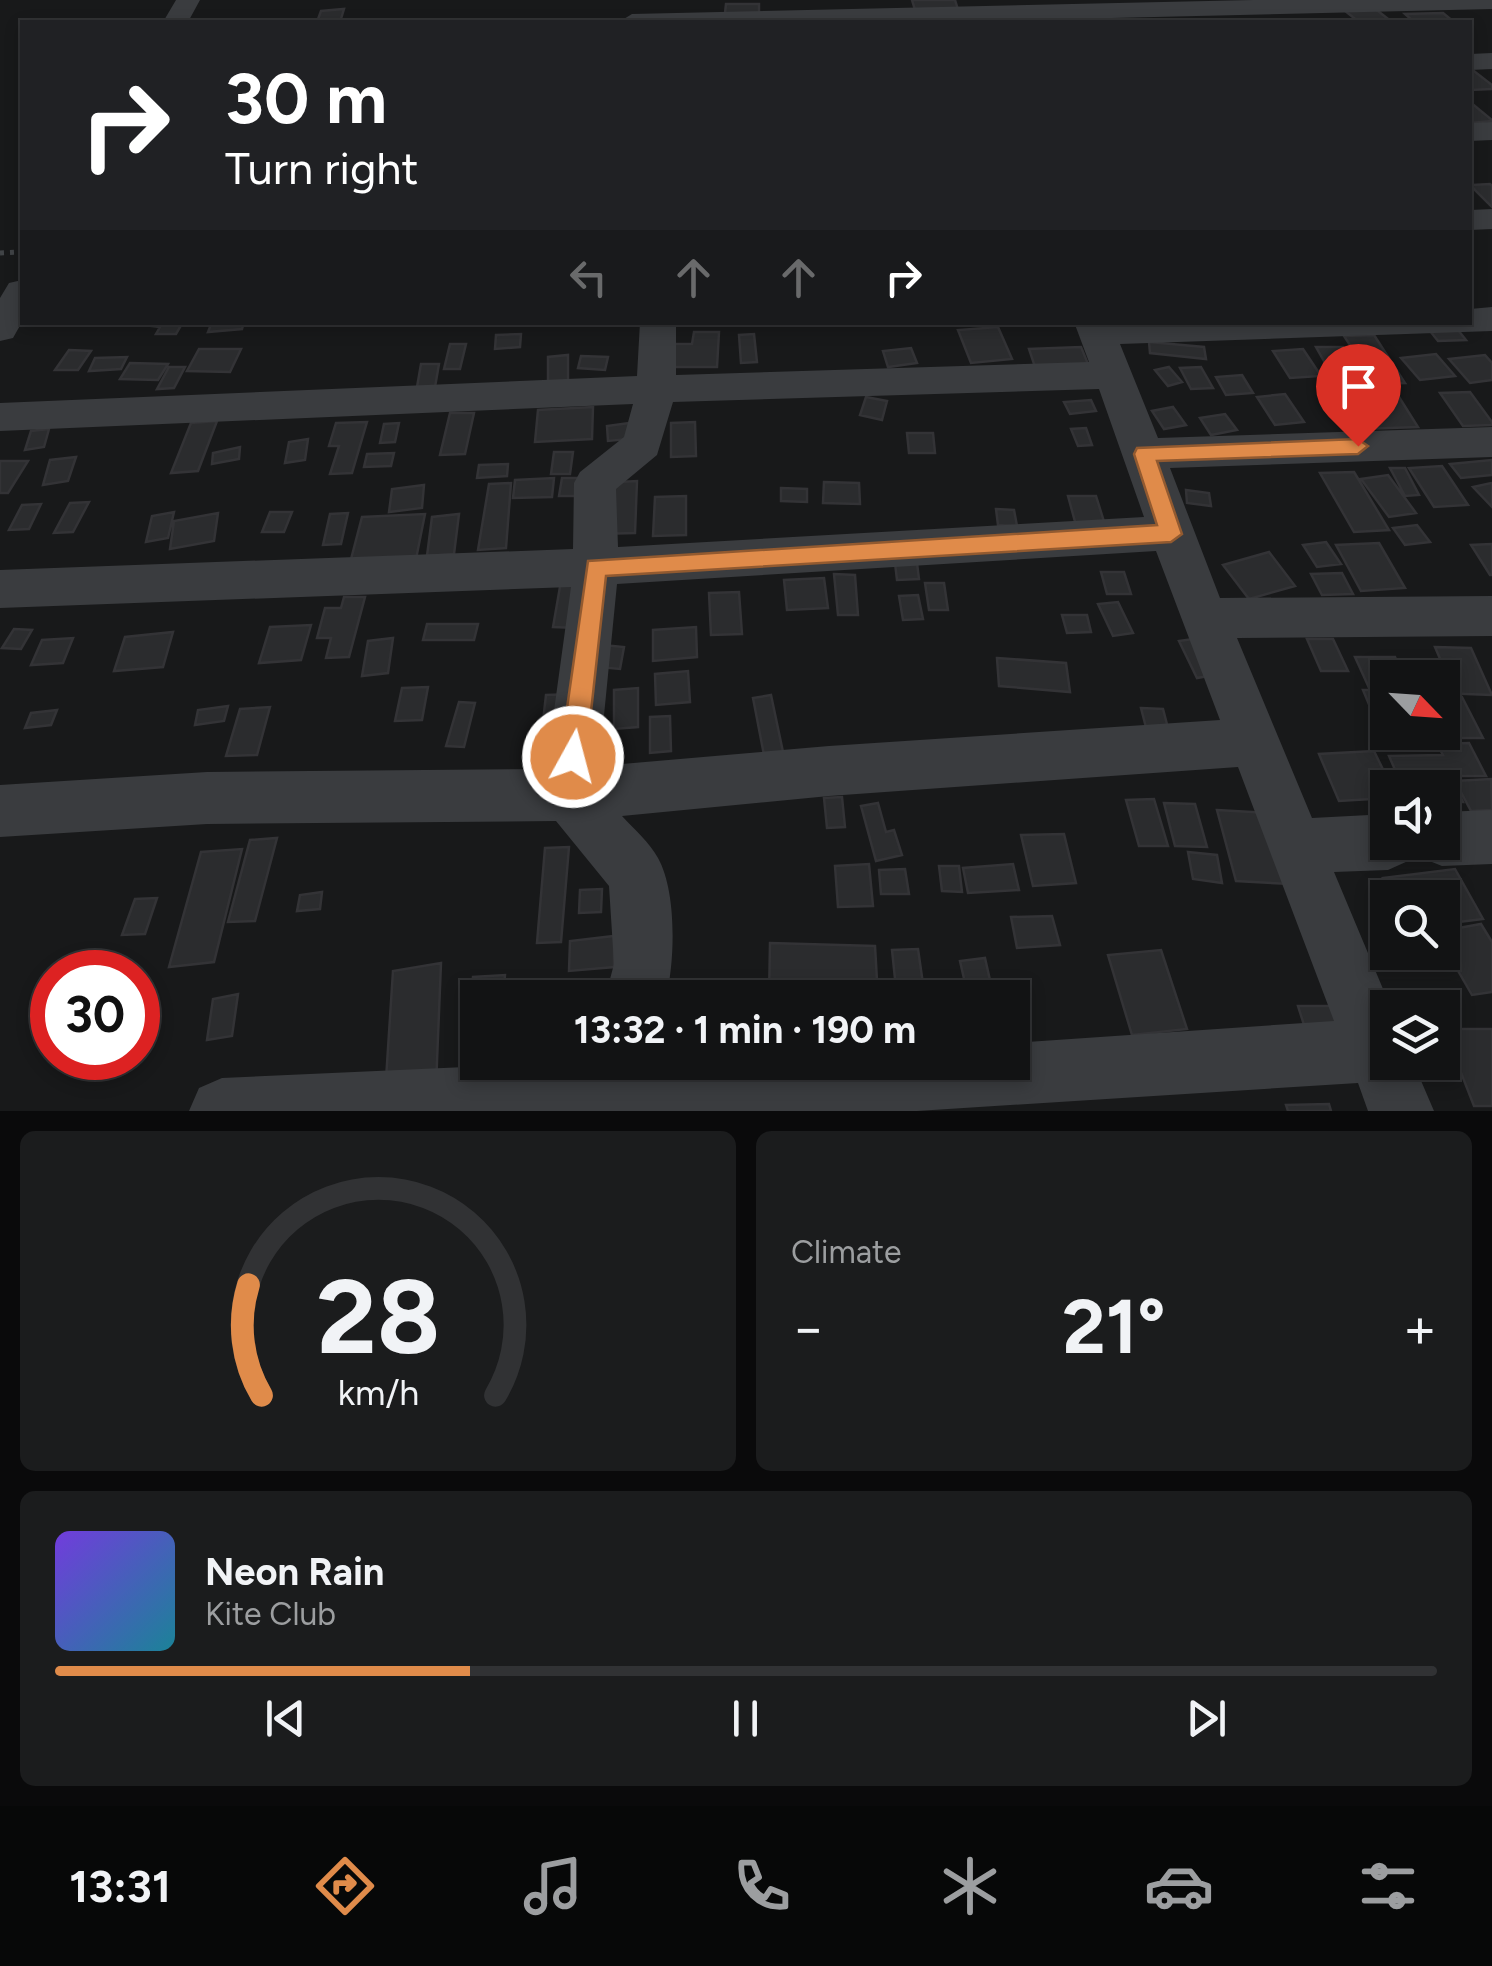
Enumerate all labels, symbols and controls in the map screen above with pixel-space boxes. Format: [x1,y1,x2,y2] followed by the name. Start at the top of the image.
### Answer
[225,56,387,141] text: 30 m
[60,60,190,190] icon: right
[225,141,418,195] text: Turn right
[561,250,616,305] icon: left
[666,250,721,305] icon: ahead
[771,250,826,305] icon: ahead
[876,250,931,305] icon: right
[1316,344,1401,447] pin
[1331,359,1386,414] icon: arrive
[1370,660,1460,750] north arrow
[1370,660,1460,1080] map controls
[521,705,625,809] position arrow
[1370,770,1460,860] button: sound
[1370,880,1460,970] button: search
[30,950,160,1080] speed limit sign: 30
[1370,990,1460,1080] button: layers
[574,1007,916,1053] text: 13:32 · 1 min · 190 m
[791,1233,902,1271] text: Climate
[316,1254,440,1379] text: 28
[1062,1282,1166,1372] text: 21°
[791,1295,825,1361] text: −
[1403,1295,1437,1361] text: +
[337,1371,419,1414] text: km/h
[205,1549,384,1595] text: Neon Rain
[205,1595,336,1633] text: Kite Club
[258,1691,313,1746] icon: previous
[718,1691,773,1746] icon: pause
[1179,1691,1234,1746] icon: next
[310,1851,380,1921] icon: directions
[518,1851,588,1921] icon: music
[727,1851,797,1921] icon: phone
[935,1851,1005,1921] icon: climate
[1144,1851,1214,1921] icon: car
[1353,1851,1423,1921] icon: filters
[69,1859,171,1913] text: 13:31

